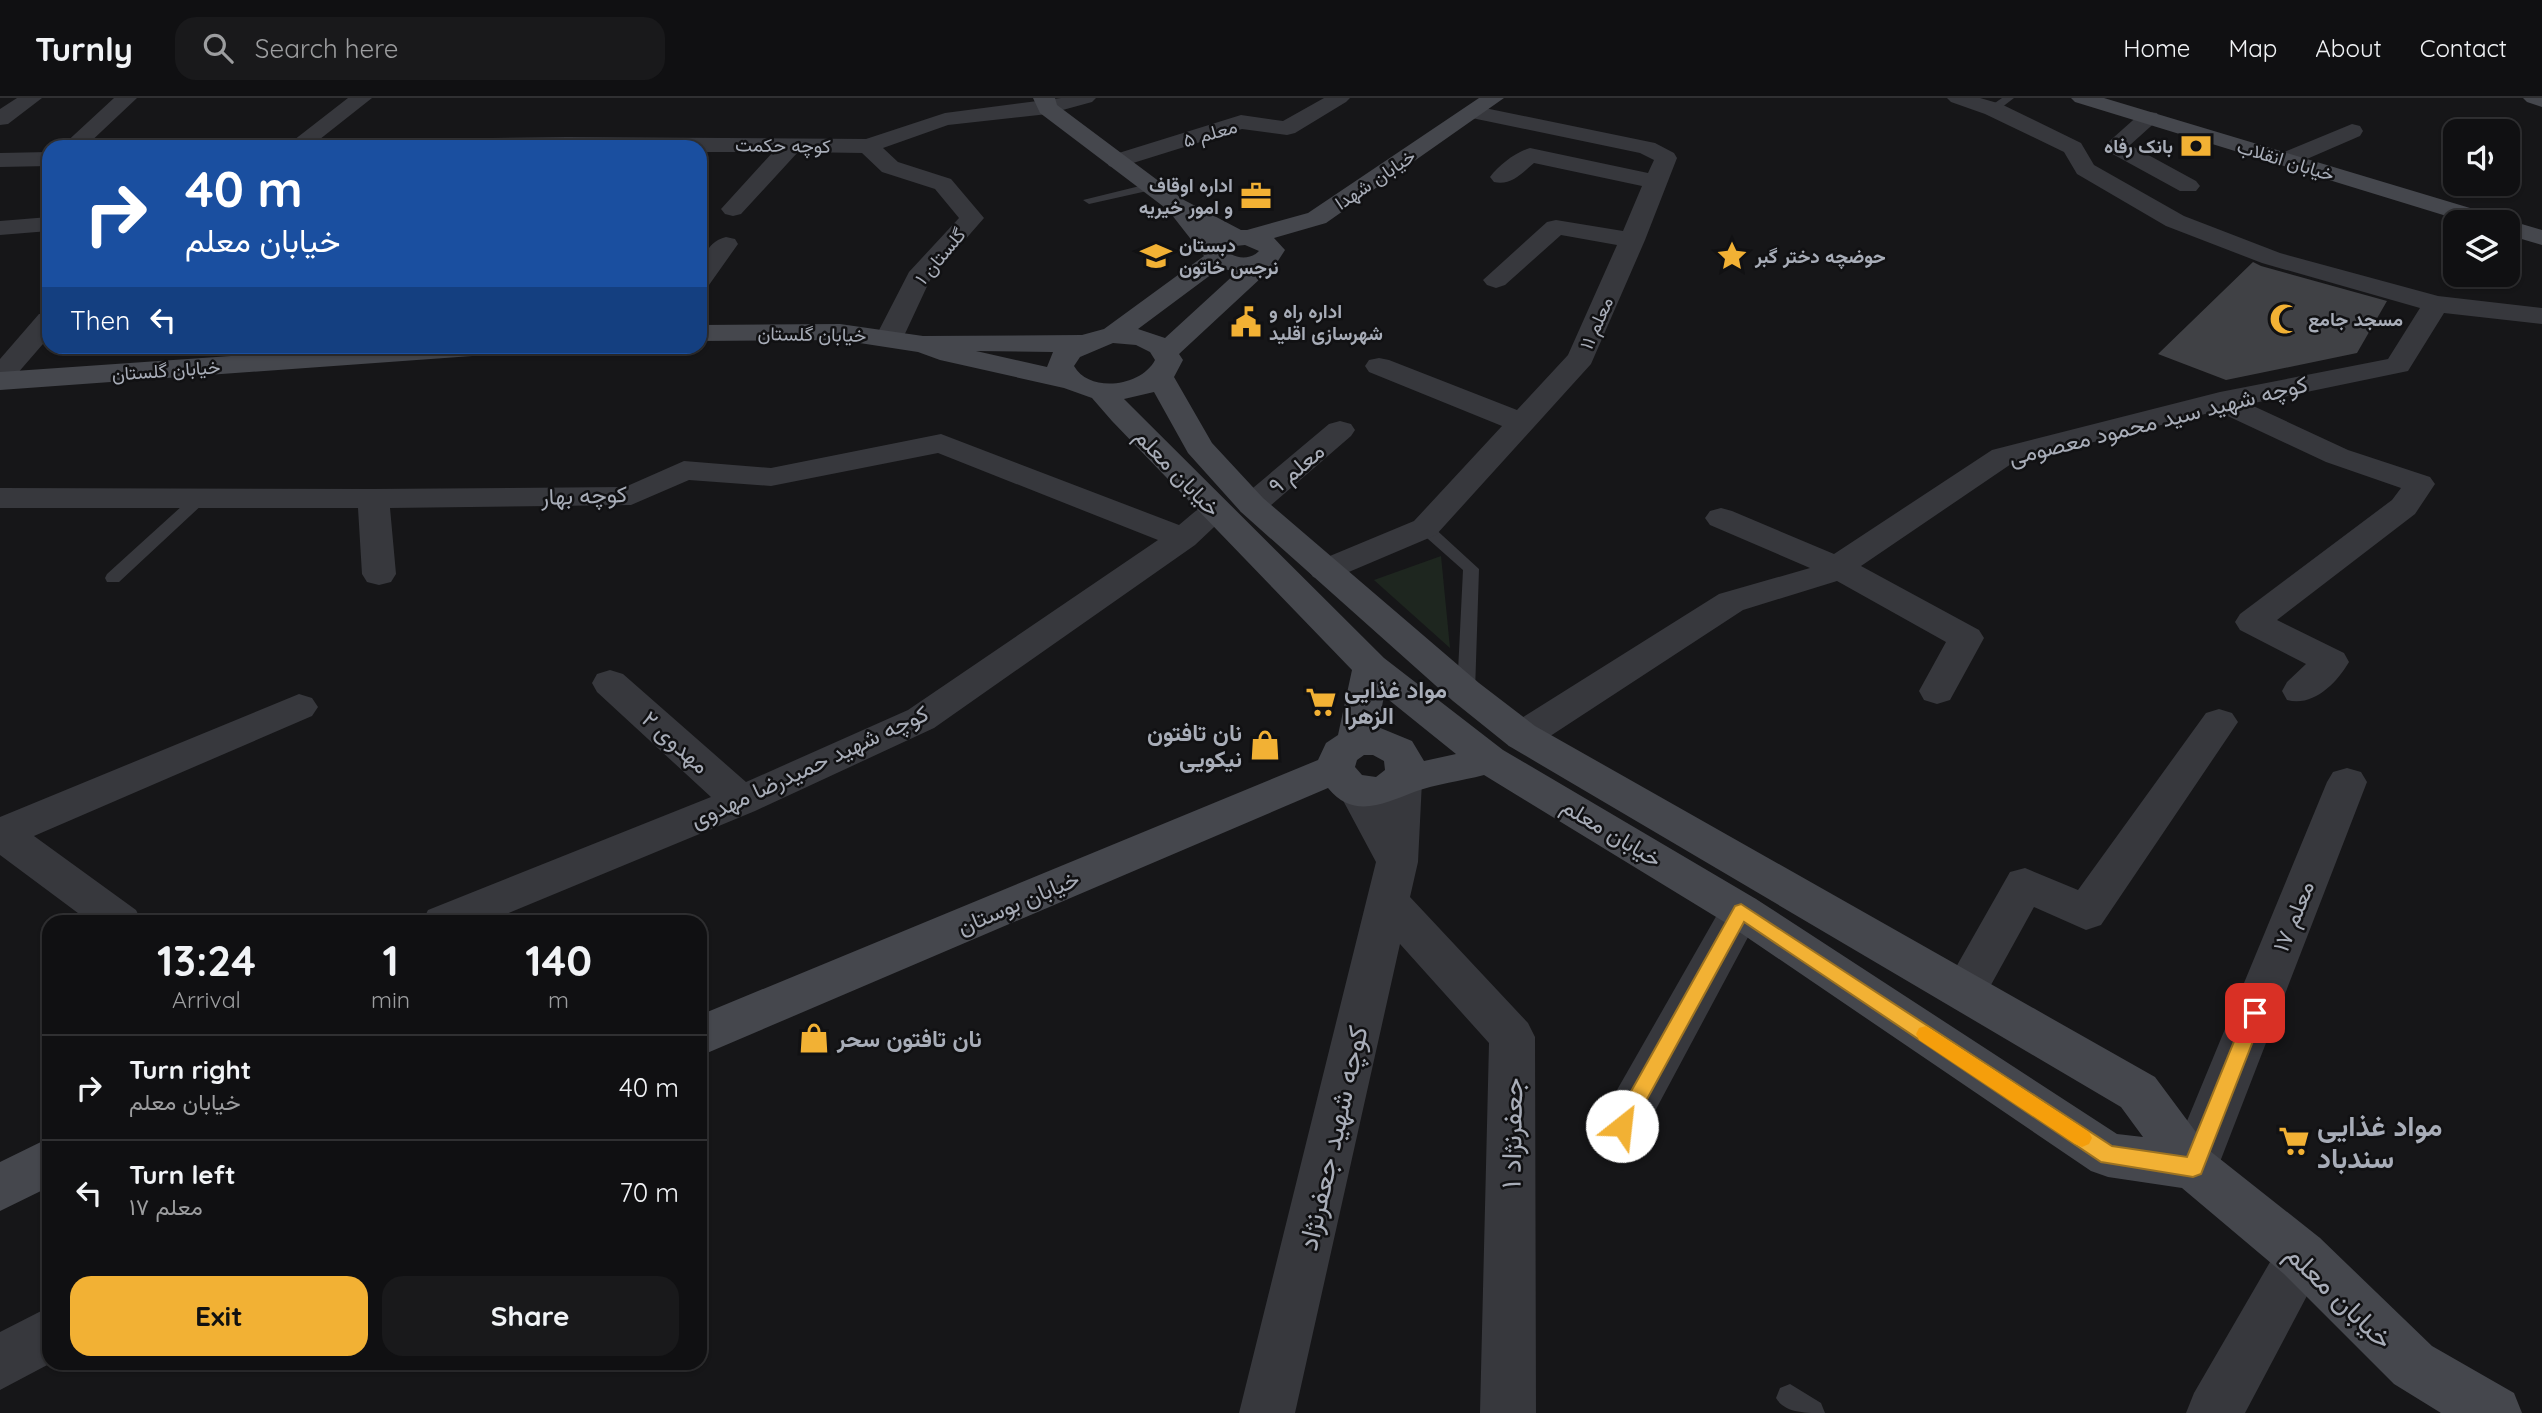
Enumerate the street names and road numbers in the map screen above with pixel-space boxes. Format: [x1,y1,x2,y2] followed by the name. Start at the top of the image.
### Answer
[1180,114,1240,153] street label: معلم ۵
[735,132,831,160] street label: کوچه حکمت
[2234,134,2338,186] street label: خیابان انقلاب
[1330,143,1420,215] street label: خیابان شهدا
[910,223,970,289] street label: گلستان ۱
[1574,293,1619,354] street label: معلم ۱۱
[757,321,867,347] street label: خیابان گلستان
[111,354,221,386] street label: خیابان گلستان
[2005,369,2311,473] street label: کوچه شهید سید محمود معصومی
[1128,422,1227,523] street label: خیابان معلم
[1262,436,1331,501] street label: معلم ۹
[539,479,628,513] street label: کوچه بهار
[685,698,934,836] street label: کوچه شهید حمیدرضا مهدوی
[636,704,716,781] street label: مهدوی ۲
[1556,791,1667,874] street label: خیابان معلم
[953,863,1084,942] street label: خیابان بوستان
[2266,876,2321,956] street label: معلم ۱۷
[1289,1022,1377,1254] street label: کوچه شهید جعفرنژاد
[1493,1077,1530,1189] street label: جعفرنژاد ۱
[2278,1236,2401,1357] street label: خیابان معلم

